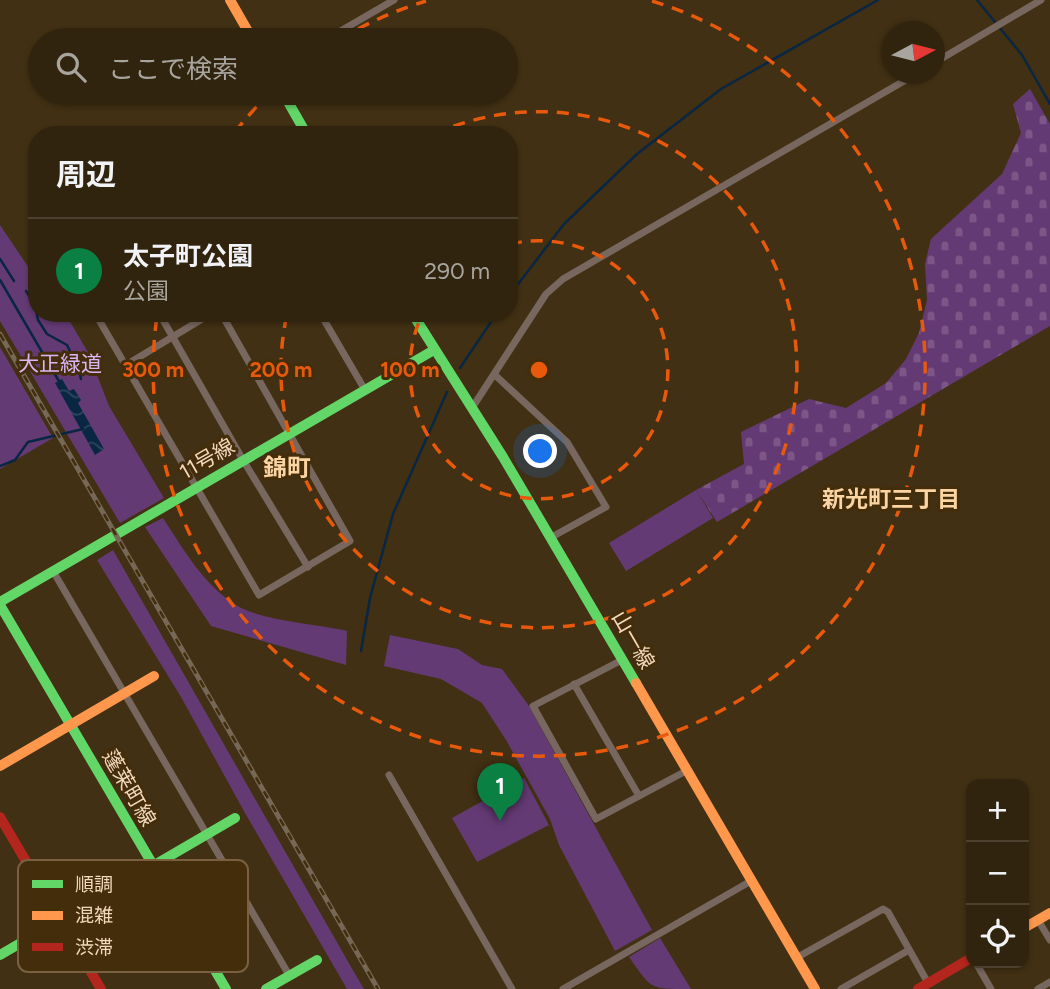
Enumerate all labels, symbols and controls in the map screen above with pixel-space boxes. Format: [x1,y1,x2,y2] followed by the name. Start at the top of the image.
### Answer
[882,21,945,84] north arrow
[28,28,518,105] search box
[52,48,90,86] icon: search
[108,53,238,85] text: ここで検索
[56,156,116,193] text: 周辺
[123,240,253,272] text: 太子町公園
[74,257,84,285] text: 1
[424,257,490,285] text: 290 m
[123,277,169,305] text: 公園
[18,351,102,376] park label: 大正緑道
[122,357,184,382] text: 300 m
[250,357,312,382] text: 200 m
[380,357,440,382] text: 100 m
[527,358,551,382] centre of rings
[175,433,239,484] street label: 11号線
[523,434,557,468] your location
[263,453,311,482] district label: 錦町
[822,485,960,513] district label: 新光町三丁目
[607,606,660,673] street label: 山一線
[98,745,161,830] street label: 蓬莱町線
[477,763,523,821] pin: 1
[966,779,1029,968] map controls
[966,779,1029,842] button: +
[966,842,1029,905] button: −
[18,860,248,972] legend
[75,873,113,896] text: 順調
[75,904,113,927] text: 混雑
[966,905,1029,968] button: locate
[75,936,113,959] text: 渋滞

